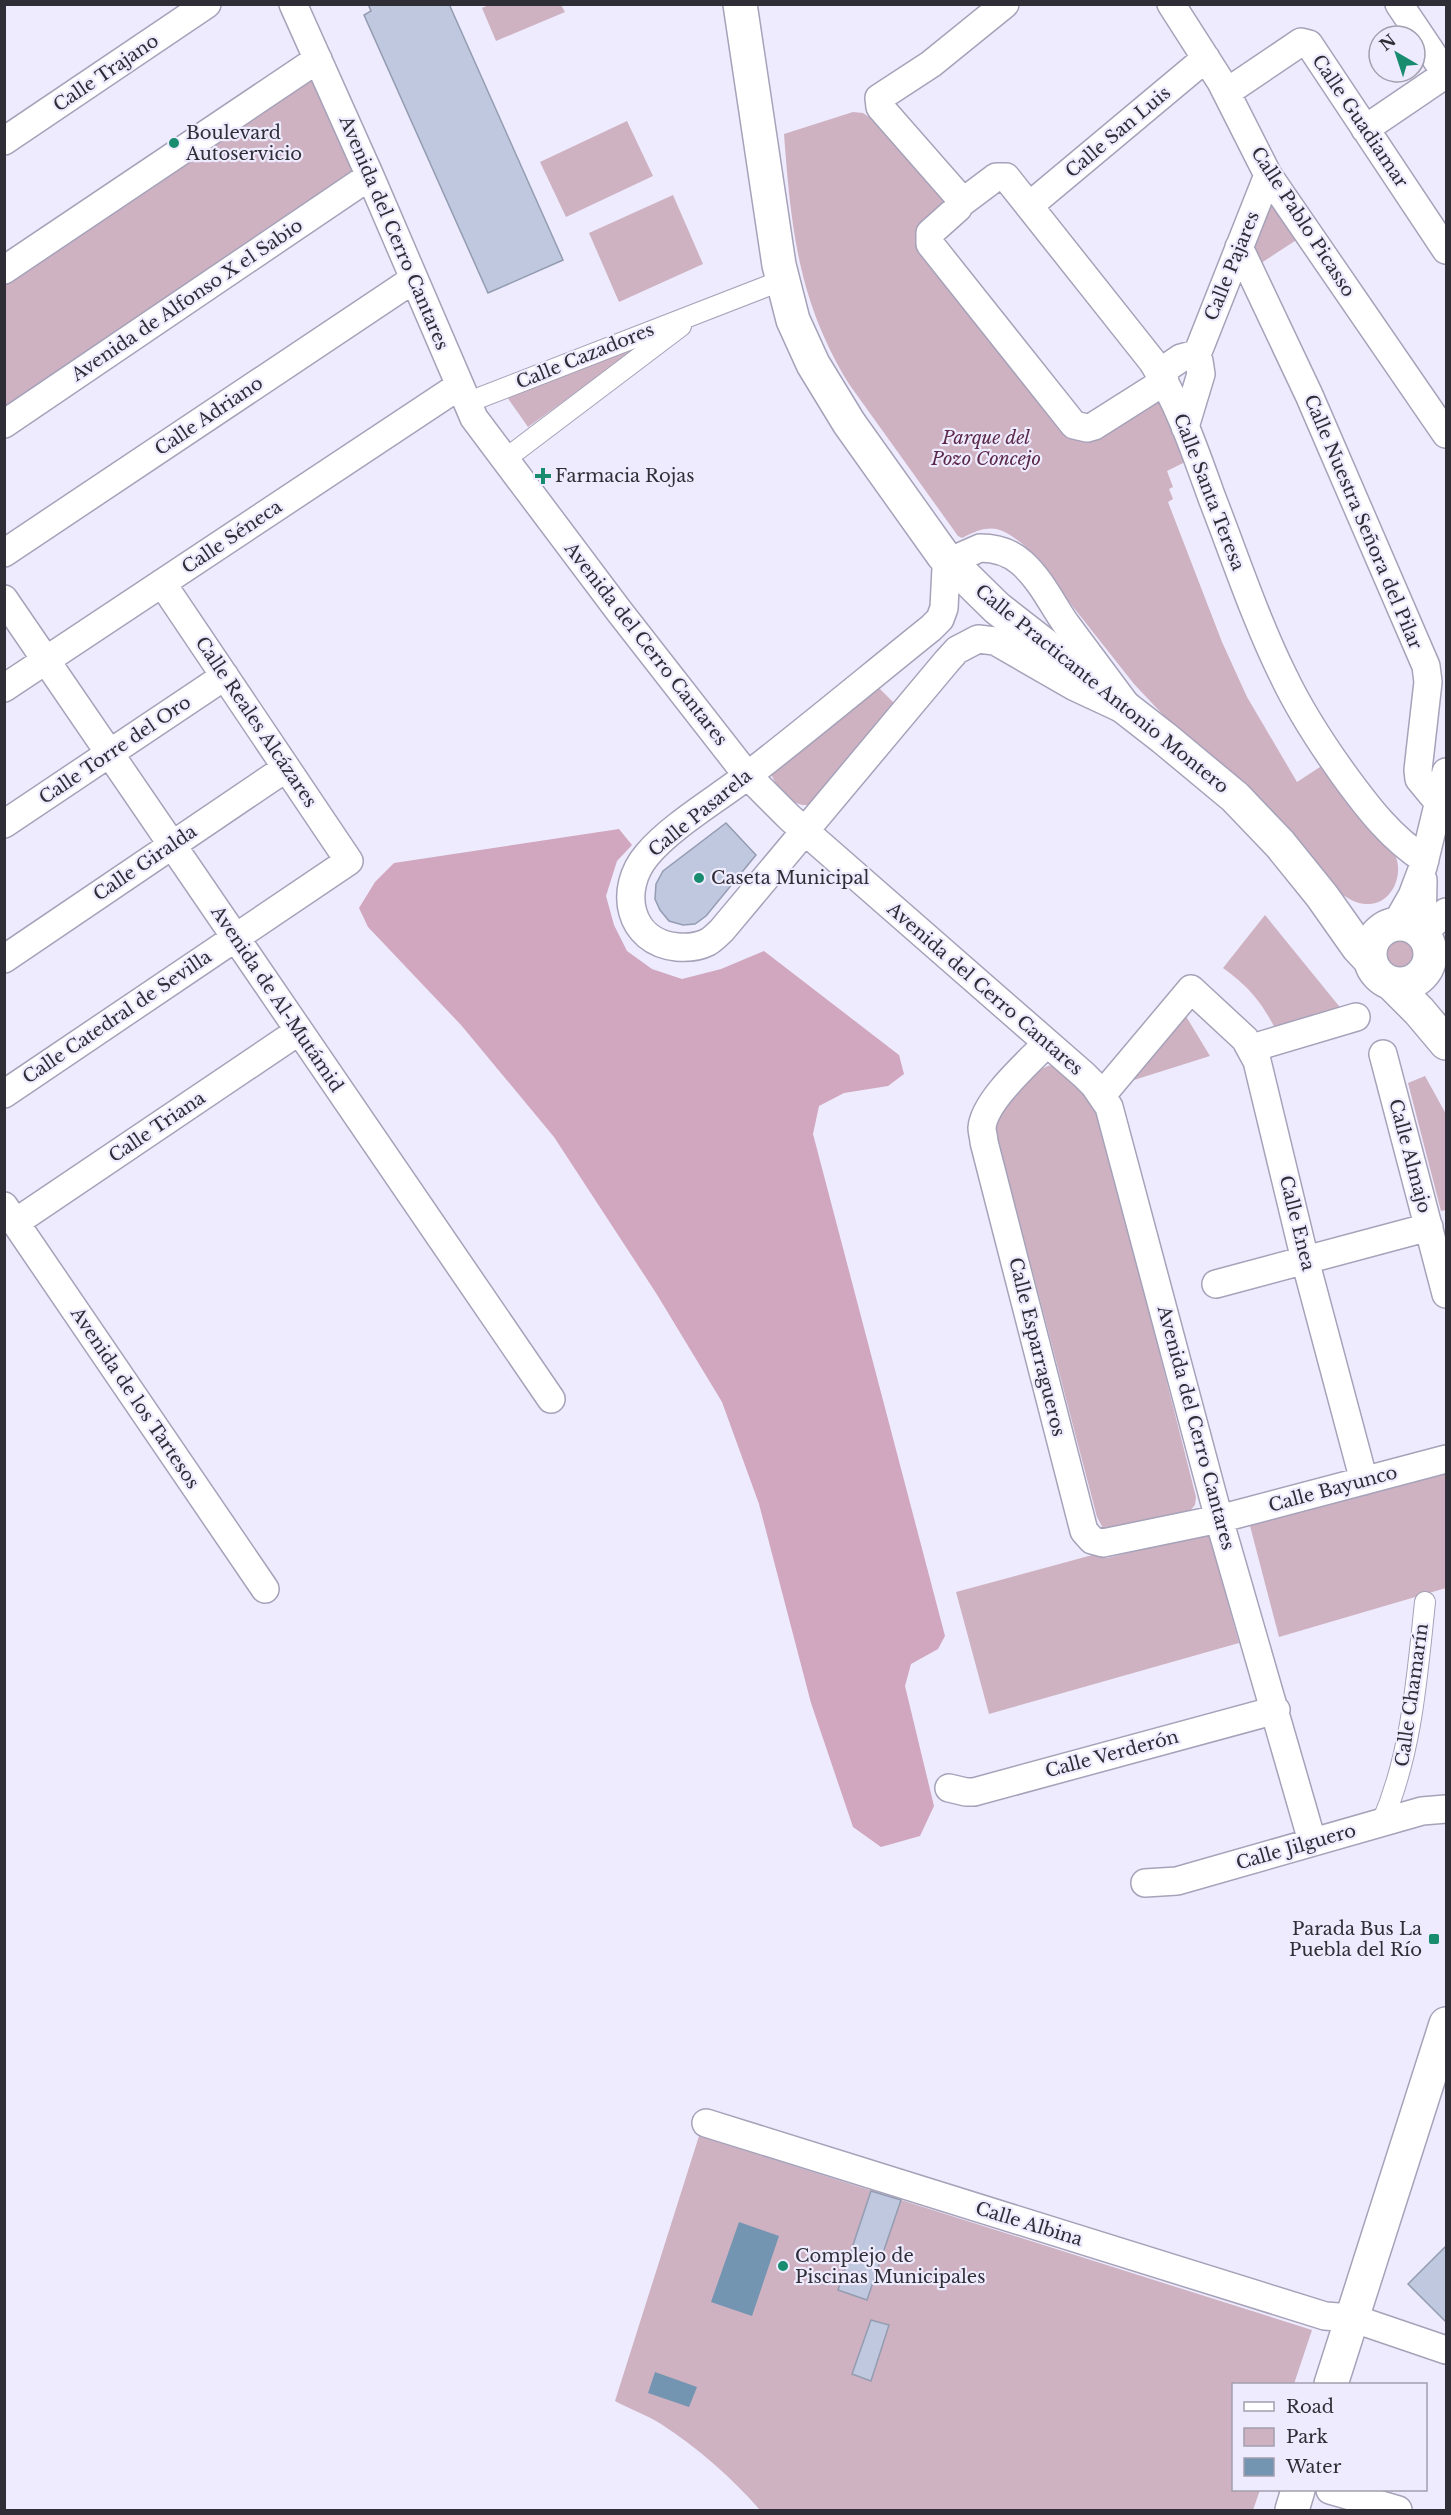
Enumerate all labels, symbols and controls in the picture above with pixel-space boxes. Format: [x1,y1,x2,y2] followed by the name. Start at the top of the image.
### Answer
[1367,24,1427,84] north arrow
[49,30,163,116] street label: Calle Trajano
[1375,30,1400,55] text: N
[1307,50,1413,192] street label: Calle Guadiamar
[1061,82,1175,182] street label: Calle San Luis
[334,112,453,353] street label: Avenida del Cerro Cantares
[185,122,302,165] place label: Boulevard Autoservicio
[167,136,181,150] marker: Boulevard Autoservicio
[1246,143,1360,301] street label: Calle Pablo Picasso
[1200,208,1264,324] street label: Calle Pajares
[66,214,307,386] street label: Avenida de Alfonso X el Sabio
[513,318,657,394] street label: Calle Cazadores
[151,372,267,460] street label: Calle Adriano
[1299,391,1427,653] street label: Calle Nuestra Señora del Pilar
[1169,410,1249,574] street label: Calle Santa Teresa
[930,427,1041,470] park label: Parque del Pozo Concejo
[555,465,694,487] place label: Farmacia Rojas
[536,469,550,483] marker: Farmacia Rojas
[178,495,286,579] street label: Calle Séneca
[559,537,732,750] street label: Avenida del Cerro Cantares
[971,580,1233,798] street label: Calle Practicante Antonio Montero
[191,633,321,811] street label: Calle Reales Alcázares
[35,691,195,809] street label: Calle Torre del Oro
[644,765,756,861] street label: Calle Pasarela
[89,820,201,906] street label: Calle Giralda
[711,867,869,889] place label: Caseta Municipal
[692,871,706,885] marker: Caseta Municipal
[882,897,1087,1080] street label: Avenida del Cerro Cantares
[206,901,348,1096] street label: Avenida de Al-Mutámid
[18,946,216,1088] street label: Calle Catedral de Sevilla
[105,1087,209,1167] street label: Calle Triana
[1384,1097,1436,1215] street label: Calle Almajo
[1275,1173,1319,1273] street label: Calle Enea
[1004,1255,1070,1439] street label: Calle Esparragueros
[66,1302,204,1493] street label: Avenida de los Tartesos
[1153,1302,1239,1553] street label: Avenida del Cerro Cantares
[1266,1461,1400,1517] street label: Calle Bayunco
[1391,1622,1433,1768] street label: Calle Chamarín
[1043,1726,1181,1782] street label: Calle Verderón
[1233,1819,1359,1875] street label: Calle Jilguero
[1289,1918,1422,1961] place label: Parada Bus La Puebla del Río
[1427,1932,1441,1946] marker: Parada Bus La Puebla del Río
[973,2197,1085,2251] street label: Calle Albina
[795,2245,985,2288] place label: Complejo de Piscinas Municipales
[776,2259,790,2273] marker: Complejo de Piscinas Municipales
[1232,2383,1427,2491] legend
[1286,2396,1334,2418] text: Road
[1286,2426,1328,2448] text: Park
[1285,2456,1342,2478] text: Water

